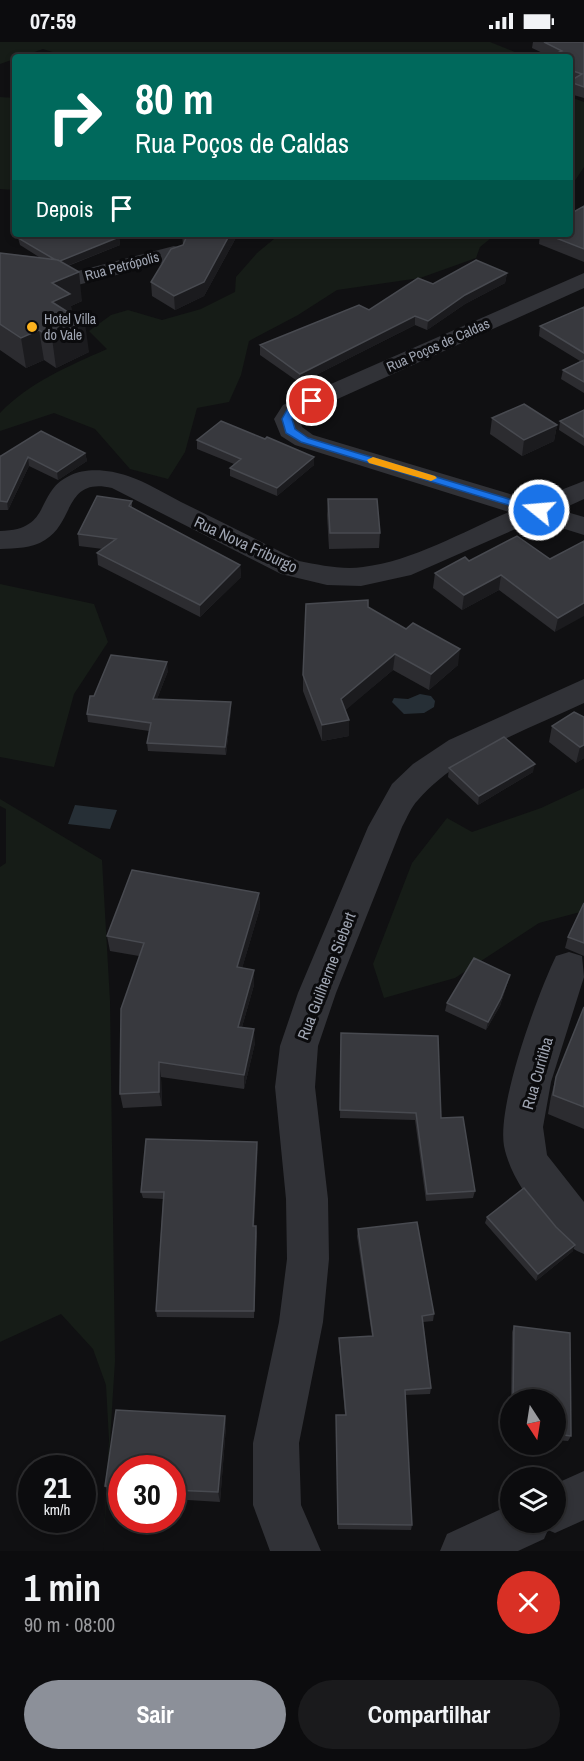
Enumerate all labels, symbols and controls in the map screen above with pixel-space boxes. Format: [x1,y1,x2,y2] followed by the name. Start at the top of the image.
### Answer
[30,6,76,36] text: 07:59
[135,71,214,127] text: 80 m
[36,78,114,156] icon: right
[135,125,349,161] text: Rua Poços de Caldas
[105,192,138,225] icon: arrive
[36,194,93,224] text: Depois
[83,247,161,285] street label: Rua Petrópolis
[44,310,97,344] place label: Hotel Villa do Vale
[384,314,493,376] street label: Rua Poços de Caldas
[25,320,39,334] marker: Hotel Villa do Vale
[286,375,337,426] pin
[295,384,328,417] icon: arrive
[507,478,571,542] position arrow
[191,510,301,578] street label: Rua Nova Friburgo
[292,909,361,1043] street label: Rua Guilherme Siebert
[516,1034,558,1112] street label: Rua Curitiba
[500,1389,566,1455] north arrow
[500,1389,566,1533] map controls
[108,1455,186,1533] speed limit sign: 30
[43,1467,71,1507] text: 21
[500,1467,566,1533] button: layers
[44,1499,70,1520] text: km/h
[24,1564,101,1612] text: 1 min
[497,1571,560,1634] button: close
[24,1611,115,1638] text: 90 m · 08:00
[24,1680,286,1749] button: Sair
[298,1680,560,1749] button: Compartilhar

